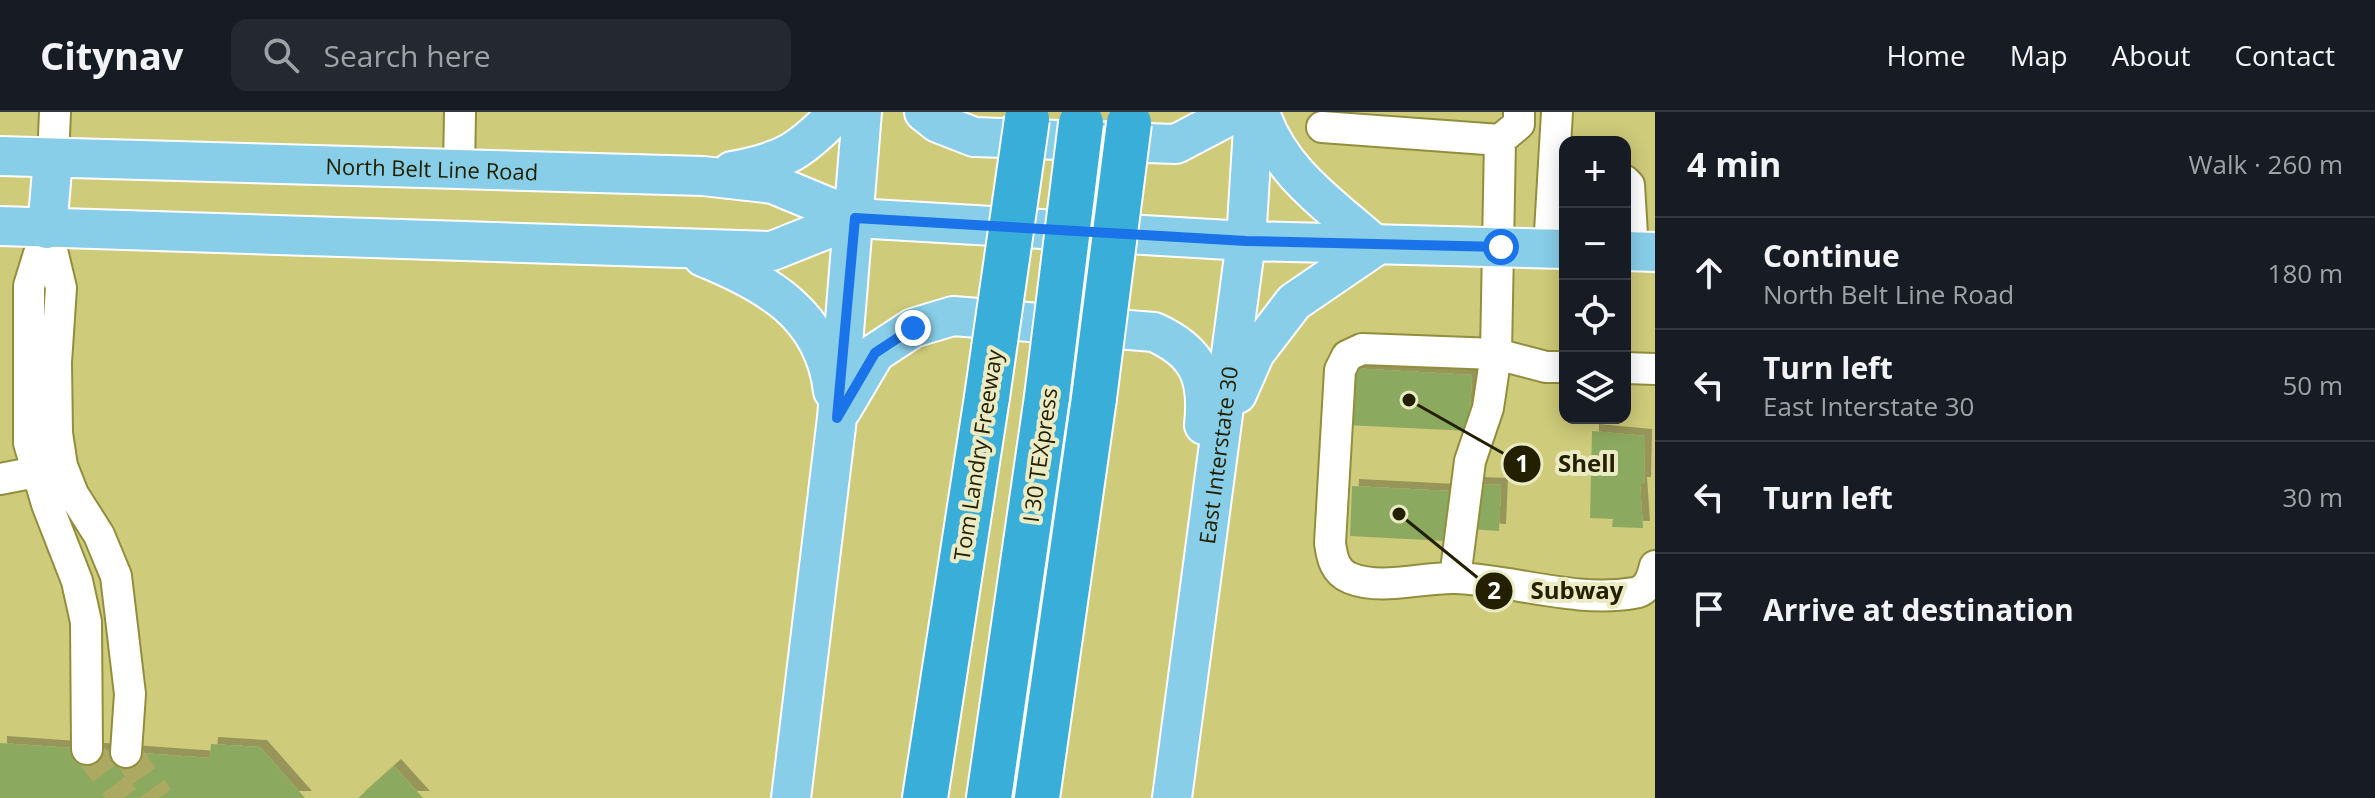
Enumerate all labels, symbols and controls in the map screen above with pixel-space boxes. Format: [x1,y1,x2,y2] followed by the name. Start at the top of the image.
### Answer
[231,19,791,91] search box
[40,29,183,81] text: Citynav
[259,33,303,77] icon: search
[323,35,491,76] text: Search here
[1887,36,1966,74] text: Home
[2010,36,2068,74] text: Map
[2112,36,2190,74] text: About
[2234,36,2335,74] text: Contact
[1559,136,1631,424] map controls
[1559,136,1631,208] button: +
[1687,141,1781,187] text: 4 min
[2189,146,2343,182] text: Walk · 260 m
[325,150,539,186] street label: North Belt Line Road
[1559,208,1631,280] button: −
[1483,229,1519,265] route start
[1763,235,1900,276] text: Continue
[1687,251,1731,295] icon: ahead
[2268,255,2343,291] text: 180 m
[1763,276,2014,312] text: North Belt Line Road
[1559,280,1631,352] button: locate
[895,310,931,346] route end
[946,346,1009,563] street label: Tom Landry Freeway
[1763,347,1893,388] text: Turn left
[1559,352,1631,424] button: layers
[1687,363,1731,407] icon: left
[1191,364,1244,546] street label: East Interstate 30
[2282,367,2343,403] text: 50 m
[1015,386,1063,524] street label: I 30 TEXpress
[1763,388,1974,424] text: East Interstate 30
[1502,440,1632,488] callout: Shell
[1515,446,1529,479] text: 1
[1558,446,1616,479] text: Shell
[1687,475,1731,519] icon: left
[1763,477,1893,518] text: Turn left
[2282,479,2343,515] text: 30 m
[1474,567,1639,615] callout: Subway
[1487,573,1501,606] text: 2
[1531,573,1624,606] text: Subway
[1687,587,1731,631] icon: arrive
[1763,589,2074,630] text: Arrive at destination

